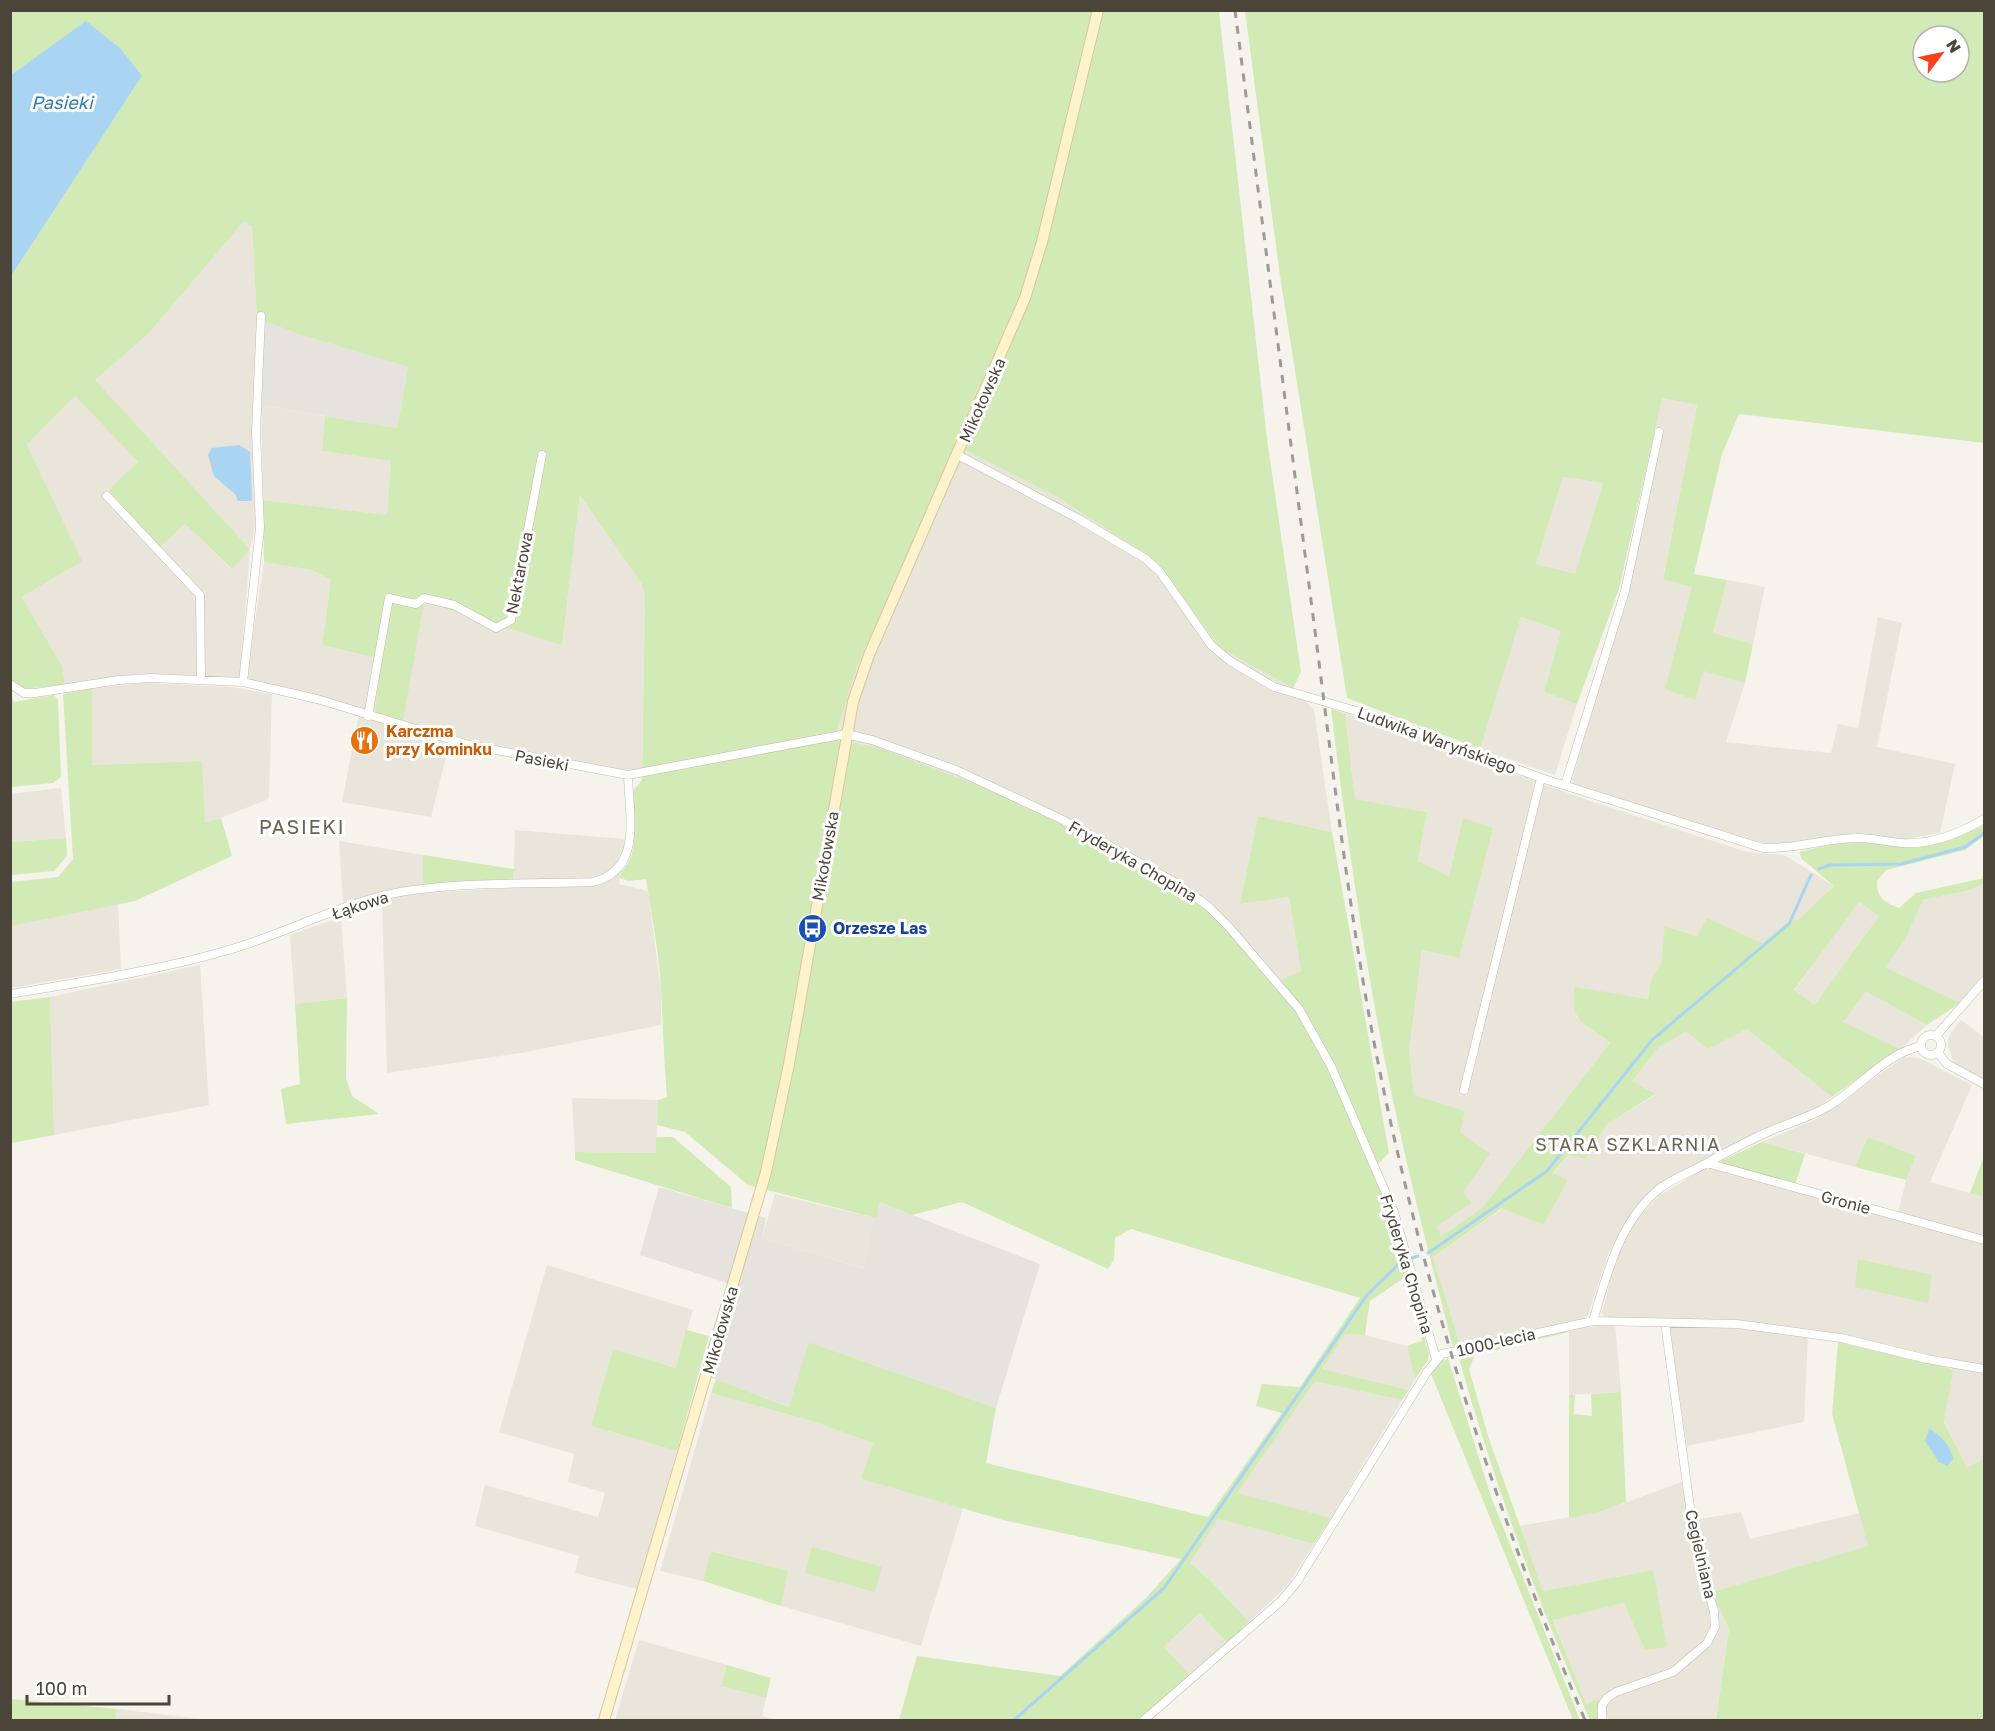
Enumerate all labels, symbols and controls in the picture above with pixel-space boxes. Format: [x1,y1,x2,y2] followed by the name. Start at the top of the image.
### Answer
[1911,24,1971,84] north arrow
[1942,36,1965,57] text: N
[31,91,95,113] water label: Pasieki
[954,355,1010,445] street label: Mikołowska
[501,530,537,616] street label: Nektarowa
[1355,702,1519,778] street label: Ludwika Waryńskiego
[386,721,492,759] place label: Karczma przy Kominku
[349,724,381,756] restaurant icon: Karczma przy Kominku
[513,745,571,775] street label: Pasieki
[807,810,843,902] street label: Mikołowska
[259,814,345,838] district label: PASIEKI
[1065,816,1201,906] street label: Fryderyka Chopina
[329,886,391,924] street label: Łąkowa
[796,912,828,944] bus stop icon: Orzesze Las
[833,918,927,938] place label: Orzesze Las
[1535,1133,1721,1155] district label: STARA SZKLARNIA
[1819,1186,1873,1218] street label: Gronie
[1376,1192,1438,1336] street label: Fryderyka Chopina
[698,1284,742,1376] street label: Mikołowska
[1455,1323,1537,1361] street label: 1000-lecia
[1681,1508,1721,1600] street label: Cegielniana
[27,1668,170,1706] scale bar
[36,1677,87,1699] text: 100 m

